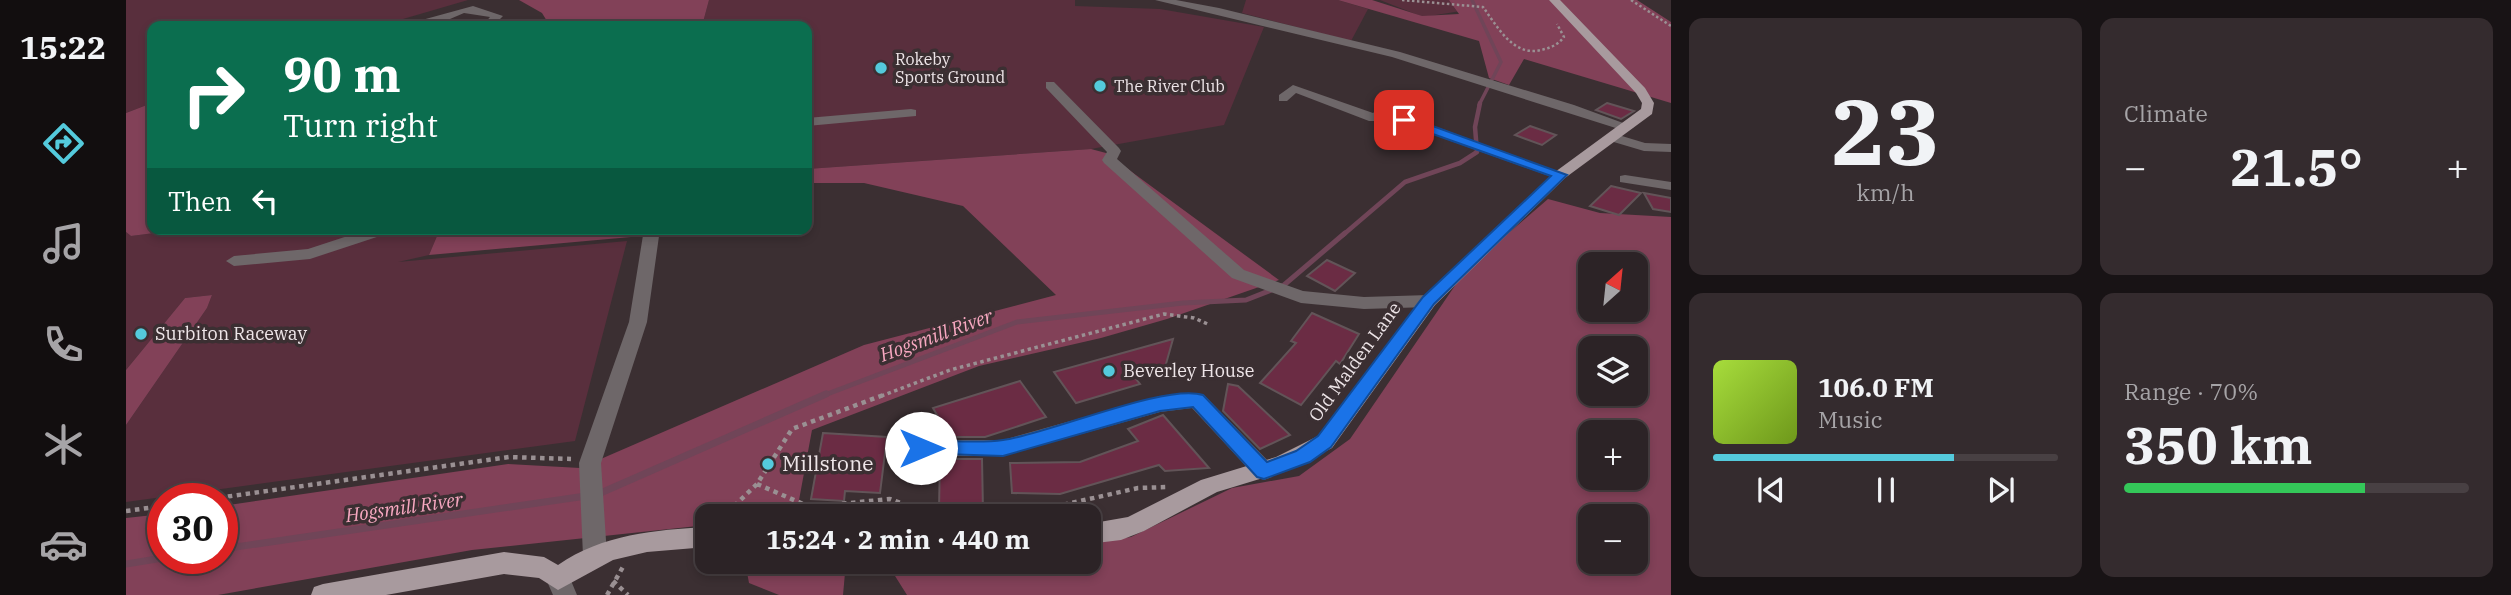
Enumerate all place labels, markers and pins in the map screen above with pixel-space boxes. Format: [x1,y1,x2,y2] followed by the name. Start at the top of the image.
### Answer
[895,49,1006,87] place label: Rokeby Sports Ground
[873,60,889,76] marker: Rokeby Sports Ground
[1114,76,1225,96] place label: The River Club
[1092,78,1108,94] marker: The River Club
[1374,90,1434,150] pin
[155,322,307,345] place label: Surbiton Raceway
[133,326,149,342] marker: Surbiton Raceway
[1123,359,1254,382] place label: Beverley House
[1101,363,1117,379] marker: Beverley House
[782,449,874,477] place label: Millstone
[760,456,776,472] marker: Millstone

